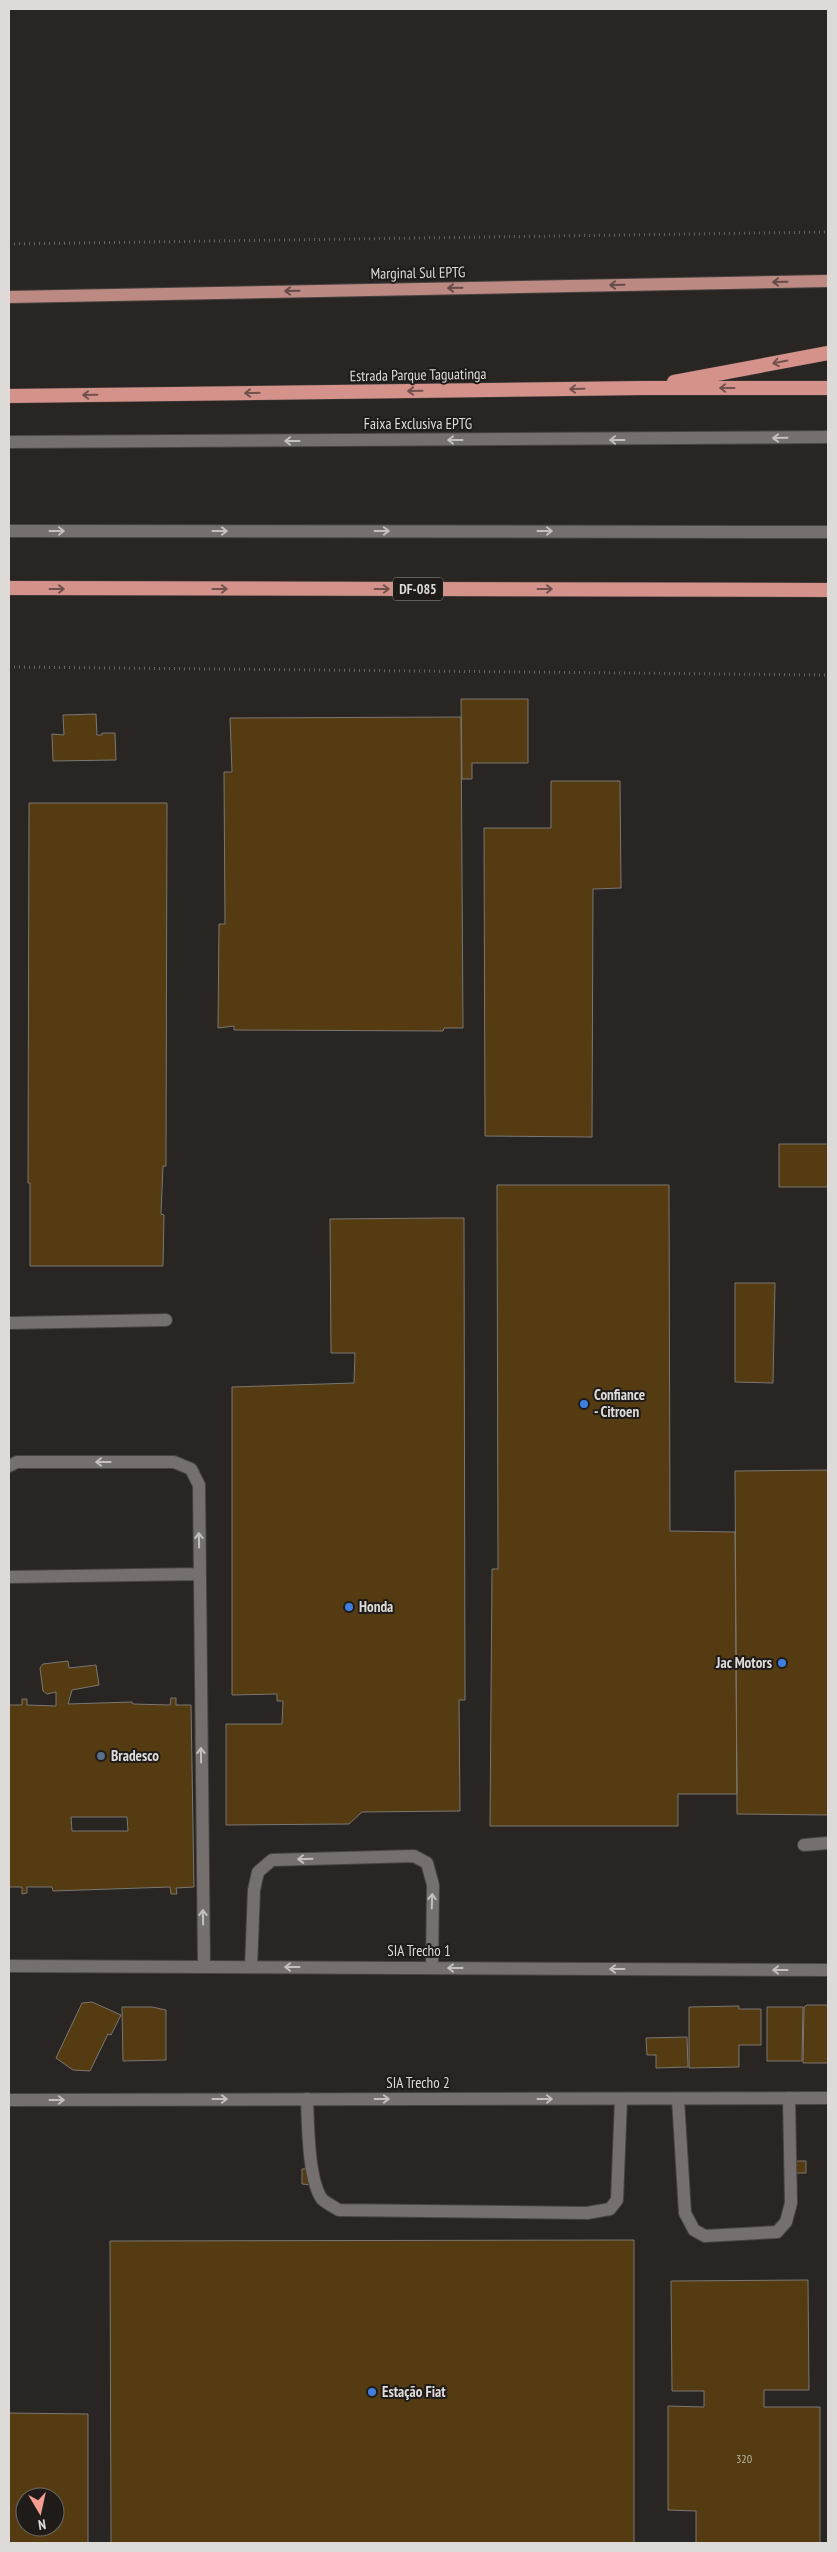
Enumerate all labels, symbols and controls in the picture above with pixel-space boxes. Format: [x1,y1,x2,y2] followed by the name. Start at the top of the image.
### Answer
[370,262,466,283] street label: Marginal Sul EPTG
[772,277,788,286] one-way arrow
[609,280,626,290] one-way arrow
[447,283,463,293] one-way arrow
[284,287,300,296] one-way arrow
[773,357,789,367] one-way arrow
[349,364,487,385] street label: Estrada Parque Taguatinga
[719,383,736,393] one-way arrow
[570,384,586,394] one-way arrow
[407,386,424,396] one-way arrow
[245,388,261,398] one-way arrow
[82,390,98,400] one-way arrow
[364,414,472,433] street label: Faixa Exclusiva EPTG
[772,433,788,443] one-way arrow
[447,435,463,445] one-way arrow
[609,435,626,445] one-way arrow
[284,436,300,446] one-way arrow
[49,526,65,536] one-way arrow
[212,526,228,536] one-way arrow
[374,526,390,536] one-way arrow
[536,526,553,536] one-way arrow
[393,578,443,600] road number: DF-085
[49,584,65,594] one-way arrow
[212,584,228,594] one-way arrow
[374,584,390,594] one-way arrow
[536,584,553,594] one-way arrow
[594,1385,645,1421] place label: Confiance - Citroen
[578,1398,590,1410] marker: Confiance - Citroen
[95,1457,112,1467] one-way arrow
[194,1532,204,1548] one-way arrow
[359,1597,393,1616] place label: Honda
[343,1601,355,1613] marker: Honda
[715,1653,772,1672] place label: Jac Motors
[776,1657,788,1669] marker: Jac Motors
[111,1746,159,1765] place label: Bradesco
[196,1747,206,1764] one-way arrow
[95,1750,107,1762] marker: Bradesco
[298,1854,314,1864] one-way arrow
[428,1894,437,1910] one-way arrow
[198,1910,208,1926] one-way arrow
[387,1941,451,1960] street label: SIA Trecho 1
[284,1962,300,1972] one-way arrow
[447,1963,463,1973] one-way arrow
[609,1964,626,1974] one-way arrow
[772,1965,788,1975] one-way arrow
[386,2073,450,2092] street label: SIA Trecho 2
[212,2094,228,2104] one-way arrow
[374,2094,390,2104] one-way arrow
[536,2094,553,2104] one-way arrow
[49,2095,65,2105] one-way arrow
[382,2382,446,2401] place label: Estação Fiat
[366,2386,378,2398] marker: Estação Fiat
[736,2451,752,2466] house number: 320
[15,2487,65,2537] north arrow
[37,2515,47,2534] text: N

